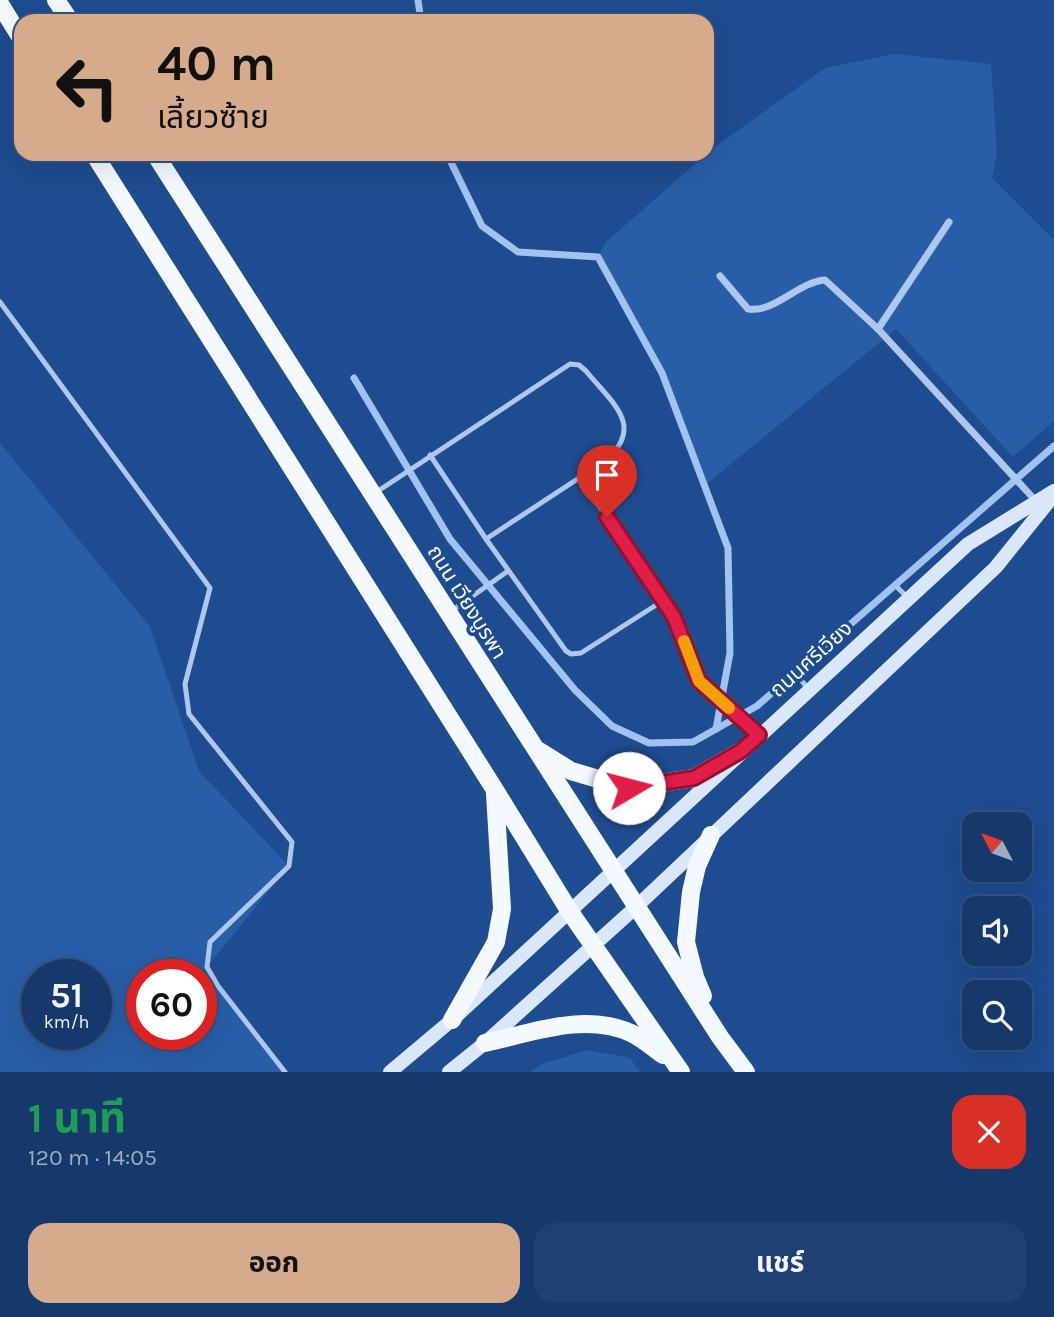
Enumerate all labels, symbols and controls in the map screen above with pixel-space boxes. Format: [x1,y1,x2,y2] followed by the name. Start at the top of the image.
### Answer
[157,35,276,92] text: 40 m
[42,42,133,133] icon: left
[157,99,269,136] text: เลี้ยวซ้าย
[577,445,637,517] pin
[588,456,626,494] icon: arrive
[422,541,511,664] street label: ถนน เวียงบูรพา
[765,616,857,702] street label: ถนนศรีเวียง
[592,751,666,825] position arrow
[962,812,1032,882] north arrow
[962,812,1032,1050] map controls
[962,896,1032,966] button: sound
[126,959,217,1050] speed limit sign: 60
[50,975,83,1016] text: 51
[962,980,1032,1050] button: search
[44,1011,89,1033] text: km/h
[28,1093,126,1143] text: 1 นาที
[952,1095,1026,1169] button: close
[28,1144,157,1171] text: 120 m · 14:05
[28,1223,520,1303] button: ออก
[534,1223,1026,1303] button: แชร์

